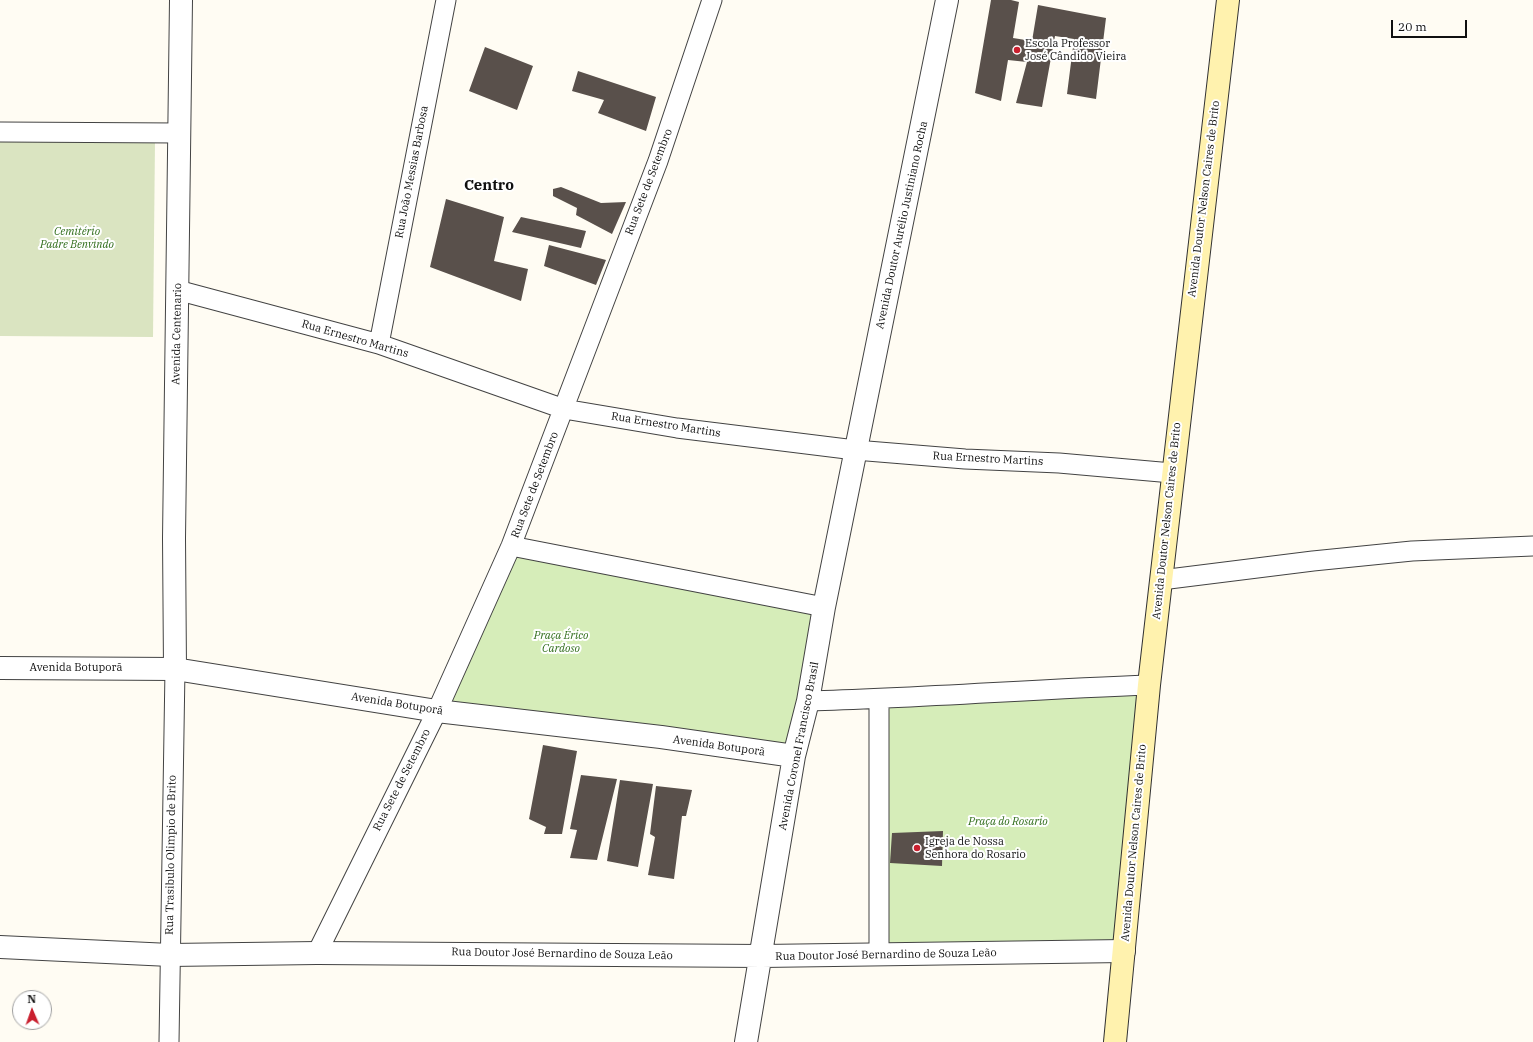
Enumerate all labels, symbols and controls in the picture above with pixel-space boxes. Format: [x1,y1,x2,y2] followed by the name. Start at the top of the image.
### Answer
[1393,12,1469,38] scale bar
[1398,19,1427,34] text: 20 m
[1025,37,1126,63] place label: Escola Professor José Cândido Vieira
[1012,45,1022,55] marker: Escola Professor José Cândido Vieira
[1185,100,1223,298] street label: Avenida Doutor Nelson Caires de Brito
[393,105,431,239] street label: Rua João Messias Barbosa
[873,120,931,330] street label: Avenida Doutor Aurélio Justiniano Rocha
[623,127,675,237] street label: Rua Sete de Setembro
[464,177,514,195] district label: Centro
[40,225,114,251] park label: Cemitério Padre Benvindo
[170,283,184,385] street label: Avenida Centenario
[300,317,410,361] street label: Rua Ernestro Martins
[610,410,722,440] street label: Rua Ernestro Martins
[1150,422,1184,620] street label: Avenida Doutor Nelson Caires de Brito
[509,430,561,540] street label: Rua Sete de Setembro
[932,450,1044,468] street label: Rua Ernestro Martins
[534,629,588,655] park label: Praça Érico Cardoso
[30,661,122,675] street label: Avenida Botuporã
[776,661,822,831] street label: Avenida Coronel Francisco Brasil
[350,690,444,718] street label: Avenida Botuporã
[371,727,433,833] street label: Rua Sete de Setembro
[672,733,766,759] street label: Avenida Botuporã
[1119,744,1149,942] street label: Avenida Doutor Nelson Caires de Brito
[163,775,179,935] street label: Rua Trasibulo Olimpio de Brito
[968,815,1048,829] park label: Praça do Rosario
[925,835,1026,861] place label: Igreja de Nossa Senhora do Rosario
[912,843,922,853] marker: Igreja de Nossa Senhora do Rosario
[451,945,673,963] street label: Rua Doutor José Bernardino de Souza Leão
[775,946,997,964] street label: Rua Doutor José Bernardino de Souza Leão
[12,990,52,1030] north arrow
[27,992,36,1006] text: N

